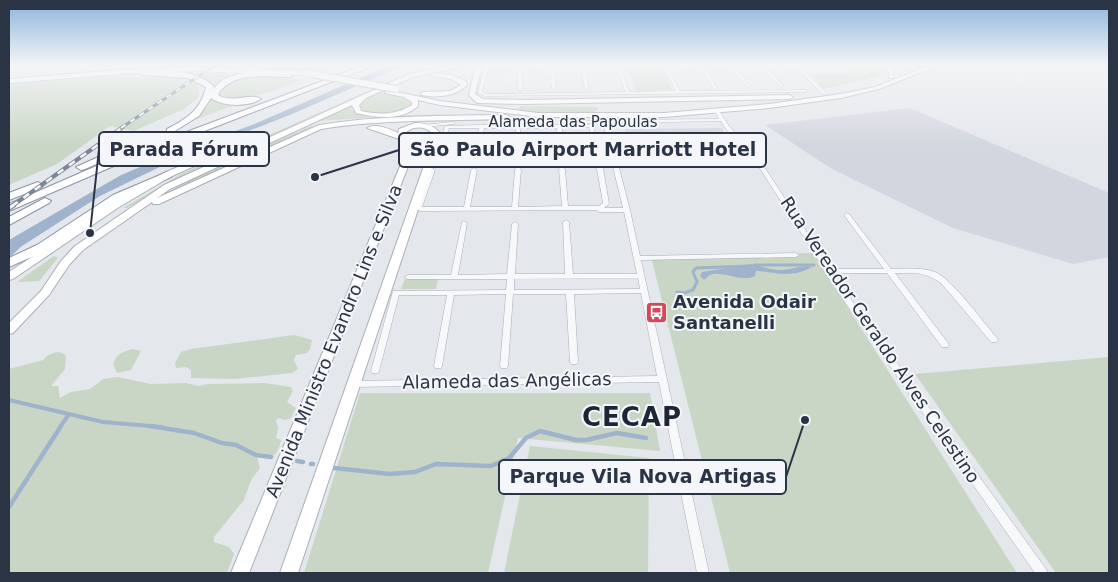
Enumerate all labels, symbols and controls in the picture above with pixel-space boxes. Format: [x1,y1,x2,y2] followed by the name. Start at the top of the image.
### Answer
[488,113,658,131] street label: Alameda das Papoulas
[99,132,269,166] callout: Parada Fórum
[399,133,766,167] callout: São Paulo Airport Marriott Hotel
[109,138,259,160] text: Parada Fórum
[410,138,756,160] text: São Paulo Airport Marriott Hotel
[261,181,406,500] street label: Avenida Ministro Evandro Lins e Silva
[776,193,984,487] street label: Rua Vereador Geraldo Alves Celestino
[673,291,816,333] place label: Avenida Odair Santanelli
[645,300,669,324] bus stop icon: Avenida Odair Santanelli
[402,368,612,393] street label: Alameda das Angélicas
[582,402,682,432] district label: CECAP
[499,460,786,494] callout: Parque Vila Nova Artigas
[509,465,777,487] text: Parque Vila Nova Artigas

